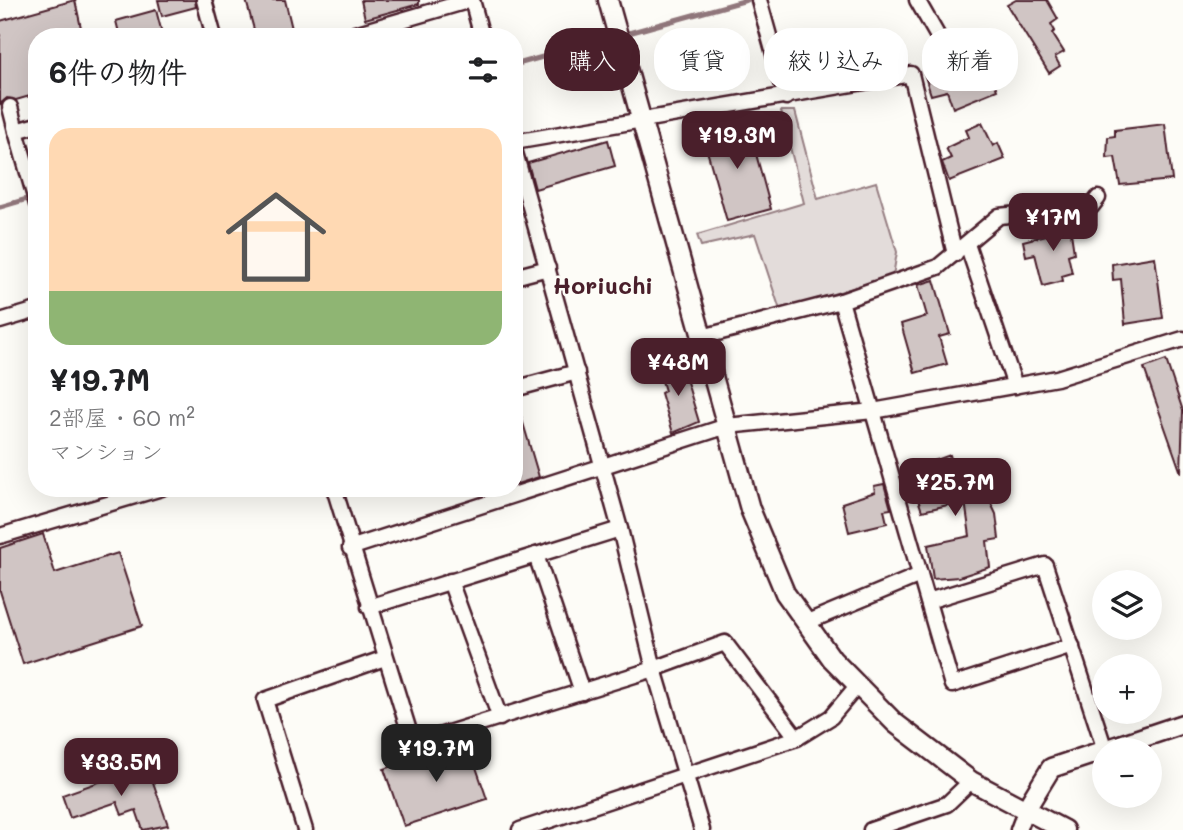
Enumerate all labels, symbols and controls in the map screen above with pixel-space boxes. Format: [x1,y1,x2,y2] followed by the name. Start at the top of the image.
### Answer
[544,28,640,91] chip: 購入
[654,28,750,91] chip: 賃貸
[764,28,908,91] chip: 絞り込み
[922,28,1018,91] chip: 新着
[49,51,187,91] text: 6件の物件
[464,51,502,89] icon: filters
[680,111,794,171] pin: ¥19.3M
[698,119,776,149] text: ¥19.3M
[213,174,339,300] icon: home
[1012,194,1094,253] pin: ¥17M
[1025,201,1081,231] text: ¥17M
[553,270,653,300] district label: Horiuchi
[637,338,719,398] pin: ¥48M
[647,346,709,376] text: ¥48M
[49,359,150,399] text: ¥19.7M
[49,402,195,432] text: 2部屋 · 60 m²
[49,436,163,466] text: マンション
[898,458,1012,518] pin: ¥25.7M
[915,466,995,496] text: ¥25.7M
[1092,570,1162,808] map controls
[1092,570,1162,640] button: layers
[1092,654,1162,724] button: +
[379,724,493,784] pin: ¥19.7M
[397,732,475,762] text: ¥19.7M
[64,738,178,798] pin: ¥33.5M
[1092,738,1162,808] button: −
[80,746,162,776] text: ¥33.5M

